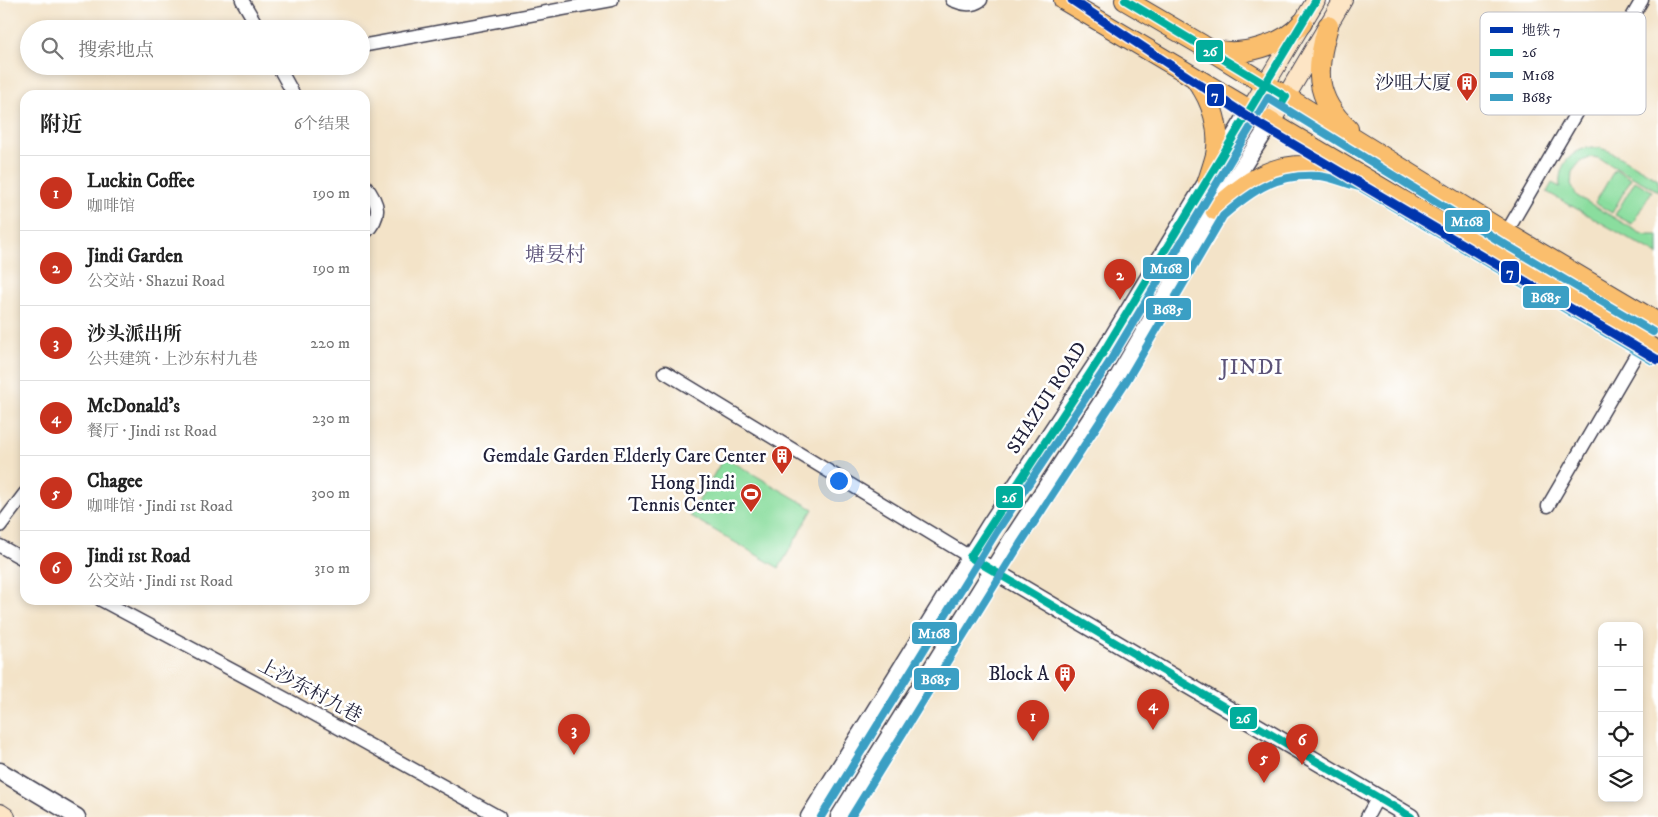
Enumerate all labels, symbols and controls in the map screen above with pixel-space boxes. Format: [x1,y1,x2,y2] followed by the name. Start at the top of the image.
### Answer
[1480,12,1646,115] legend
[20,20,370,75] search box
[1522,22,1560,40] text: 地铁 7
[38,34,66,62] icon: search
[78,39,154,62] text: 搜索地点
[1195,39,1224,63] line badge: 26
[1203,43,1218,61] text: 26
[1522,44,1537,62] text: 26
[1522,67,1554,85] text: M168
[1455,71,1479,102] building icon: 沙咀大厦
[1375,72,1451,95] place label: 沙咀大厦
[1206,83,1225,107] line badge: 7
[1211,87,1219,105] text: 7
[1522,89,1552,107] text: B685
[40,112,82,138] text: 附近
[294,114,350,134] text: 6个结果
[87,170,195,193] text: Luckin Coffee
[53,183,59,203] text: 1
[312,183,350,203] text: 190 m
[87,196,135,216] text: 咖啡馆
[1444,209,1491,233] line badge: M168
[1451,213,1483,231] text: M168
[525,243,585,268] district label: 塘妟村
[87,245,183,268] text: Jindi Garden
[1142,256,1190,280] line badge: M168
[52,258,60,278] text: 2
[312,258,350,278] text: 190 m
[1104,259,1136,300] pin: 2
[1150,260,1182,278] text: M168
[1500,260,1520,284] line badge: 7
[1506,264,1514,282] text: 7
[87,271,225,291] text: 公交站 · Shazui Road
[1522,285,1570,309] line badge: B685
[1531,289,1561,307] text: B685
[1145,297,1192,321] line badge: B685
[1153,301,1183,319] text: B685
[87,323,182,346] text: 沙头派出所
[53,333,59,353] text: 3
[310,333,350,353] text: 220 m
[1002,338,1092,458] street label: SHAZUI ROAD
[87,349,258,369] text: 公共建筑 · 上沙东村九巷
[1218,355,1284,381] district label: JINDI
[87,395,180,418] text: McDonald's
[51,408,61,428] text: 4
[312,408,350,428] text: 230 m
[87,421,217,441] text: 餐厅 · Jindi 1st Road
[770,444,794,475] building icon: Gemdale Garden Elderly Care Center
[483,445,766,468] place label: Gemdale Garden Elderly Care Center
[826,468,852,494] your location
[87,470,143,493] text: Chagee
[628,472,735,517] place label: Hong Jindi Tennis Center
[739,482,763,513] sports icon: Hong Jindi Tennis Center
[52,483,60,503] text: 5
[311,483,350,503] text: 300 m
[995,485,1024,509] line badge: 26
[1002,489,1017,507] text: 26
[87,496,233,516] text: 咖啡馆 · Jindi 1st Road
[87,545,190,568] text: Jindi 1st Road
[52,558,60,578] text: 6
[314,558,350,578] text: 310 m
[87,571,233,591] text: 公交站 · Jindi 1st Road
[911,621,958,645] line badge: M168
[1598,622,1643,802] map controls
[1598,622,1643,667] button: +
[918,625,950,643] text: M168
[254,654,366,728] street label: 上沙东村九巷
[1053,662,1077,693] building icon: Block A
[988,663,1050,686] place label: Block A
[913,667,960,691] line badge: B685
[1598,667,1643,712] button: −
[921,671,951,689] text: B685
[1137,689,1169,730] pin: 4
[1017,700,1049,741] pin: 1
[1229,706,1258,730] line badge: 26
[1236,710,1251,728] text: 26
[1598,712,1643,757] button: locate
[558,714,590,755] pin: 3
[1286,724,1318,765] pin: 6
[1248,742,1280,783] pin: 5
[1598,757,1643,802] button: layers

